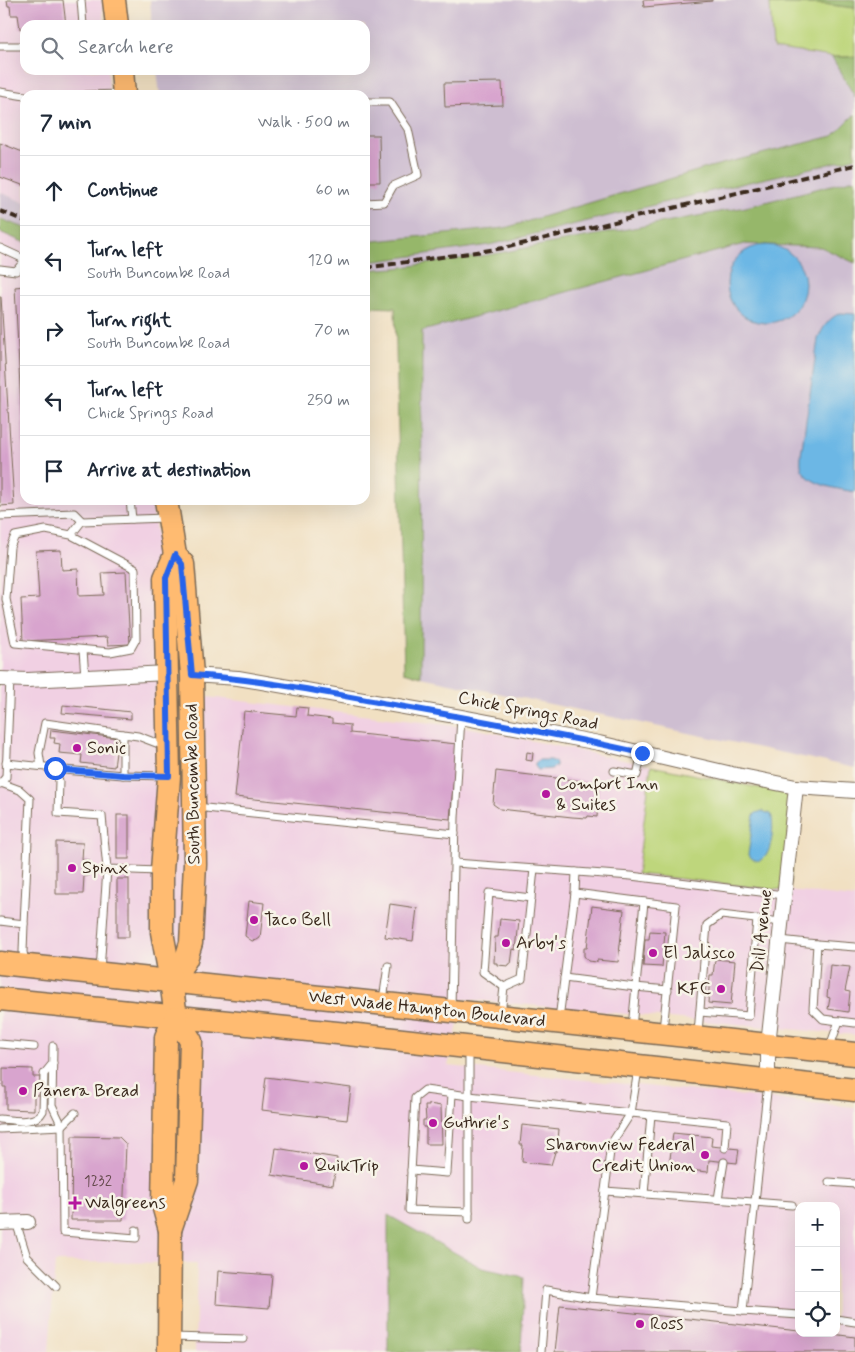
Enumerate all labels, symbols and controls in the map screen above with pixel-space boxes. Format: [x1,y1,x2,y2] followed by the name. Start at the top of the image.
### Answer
[20,20,370,75] search box
[38,34,66,62] icon: search
[78,35,174,60] text: Search here
[40,109,92,137] text: 7 min
[258,112,350,133] text: Walk · 500 m
[40,177,68,205] icon: ahead
[87,178,158,203] text: Continue
[316,180,350,201] text: 60 m
[87,238,163,263] text: Turn left
[40,247,68,275] icon: left
[308,250,350,271] text: 120 m
[87,263,230,284] text: South Buncombe Road
[87,308,171,333] text: Turn right
[40,317,68,345] icon: right
[314,320,350,341] text: 70 m
[87,333,230,354] text: South Buncombe Road
[87,378,163,403] text: Turn left
[40,387,68,415] icon: left
[307,390,350,411] text: 250 m
[87,403,214,424] text: Chick Springs Road
[40,457,68,485] icon: arrive
[87,458,251,483] text: Arrive at destination
[456,686,600,737] street label: Chick Springs Road
[180,703,206,865] street label: South Buncombe Road
[87,736,126,760] place label: Sonic
[71,742,83,754] marker: Sonic
[631,742,654,765] route end
[44,757,67,780] route start
[556,772,658,817] place label: Comfort Inn & Suites
[540,788,552,800] marker: Comfort Inn & Suites
[82,856,128,880] place label: Spinx
[66,862,78,874] marker: Spinx
[746,888,778,974] street label: Dill Avenue
[264,908,331,932] place label: Taco Bell
[248,914,260,926] marker: Taco Bell
[516,931,566,955] place label: Arby's
[500,937,512,949] marker: Arby's
[663,941,735,965] place label: El Jalisco
[647,947,659,959] marker: El Jalisco
[677,977,711,1001] place label: KFC
[715,983,727,995] marker: KFC
[307,985,547,1033] street label: West Wade Hampton Boulevard
[33,1079,139,1103] place label: Panera Bread
[17,1085,29,1097] marker: Panera Bread
[443,1111,509,1135] place label: Guthrie's
[427,1117,439,1129] marker: Guthrie's
[546,1133,695,1178] place label: Sharonview Federal Credit Union
[699,1149,711,1161] marker: Sharonview Federal Credit Union
[314,1154,379,1178] place label: QuikTrip
[298,1160,310,1172] marker: QuikTrip
[84,1172,112,1192] house number: 1232
[85,1191,166,1216] place label: Walgreens
[69,1197,81,1209] marker: Walgreens
[795,1202,840,1337] map controls
[795,1202,840,1247] button: +
[795,1247,840,1292] button: −
[795,1292,840,1337] button: locate
[650,1312,683,1336] place label: Ross
[634,1318,646,1330] marker: Ross

